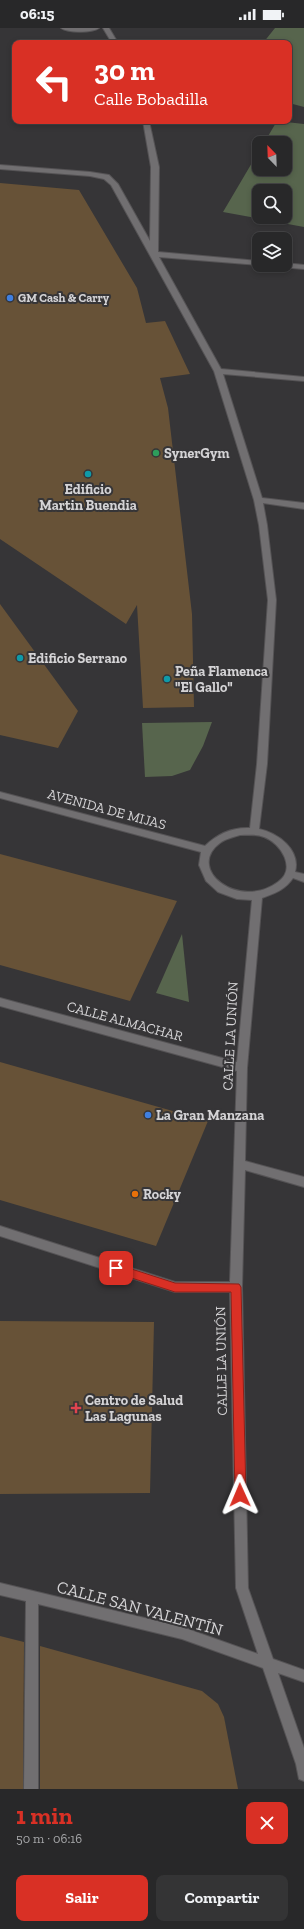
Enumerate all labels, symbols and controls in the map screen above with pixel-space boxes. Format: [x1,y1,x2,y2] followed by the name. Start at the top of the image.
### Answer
[20,5,54,23] text: 06:15
[94,54,155,87] text: 30 m
[28,56,80,108] icon: left
[94,88,208,110] text: Calle Bobadilla
[252,136,292,176] north arrow
[252,136,292,272] map controls
[252,184,292,224] button: search
[252,232,292,272] button: layers
[18,291,110,305] place label: GM Cash & Carry
[5,293,15,303] marker: GM Cash & Carry
[164,445,230,462] place label: SynerGym
[151,448,161,458] marker: SynerGym
[83,469,93,479] marker: Edificio Martin Buendia
[39,481,137,514] place label: Edificio Martin Buendia
[28,650,128,667] place label: Edificio Serrano
[15,653,25,663] marker: Edificio Serrano
[175,663,268,696] place label: Peña Flamenca "El Gallo"
[162,674,172,684] marker: Peña Flamenca "El Gallo"
[46,785,168,833] street label: AVENIDA DE MIJAS
[219,981,242,1091] street label: CALLE LA UNIÓN
[65,998,185,1045] street label: CALLE ALMACHAR
[156,1107,264,1124] place label: La Gran Manzana
[143,1110,153,1120] marker: La Gran Manzana
[143,1186,181,1203] place label: Rocky
[130,1189,140,1199] marker: Rocky
[99,1251,133,1285] pin
[105,1257,127,1279] icon: arrive
[212,1306,231,1416] street label: CALLE LA UNIÓN
[85,1392,183,1425] place label: Centro de Salud Las Lagunas
[70,1402,82,1414] marker: Centro de Salud Las Lagunas
[219,1474,261,1516] position arrow
[55,1576,225,1640] street label: CALLE SAN VALENTÍN
[16,1801,73,1830] text: 1 min
[246,1802,288,1844] button: close
[16,1831,82,1846] text: 50 m · 06:16
[16,1875,148,1921] button: Salir
[156,1875,288,1921] button: Compartir

